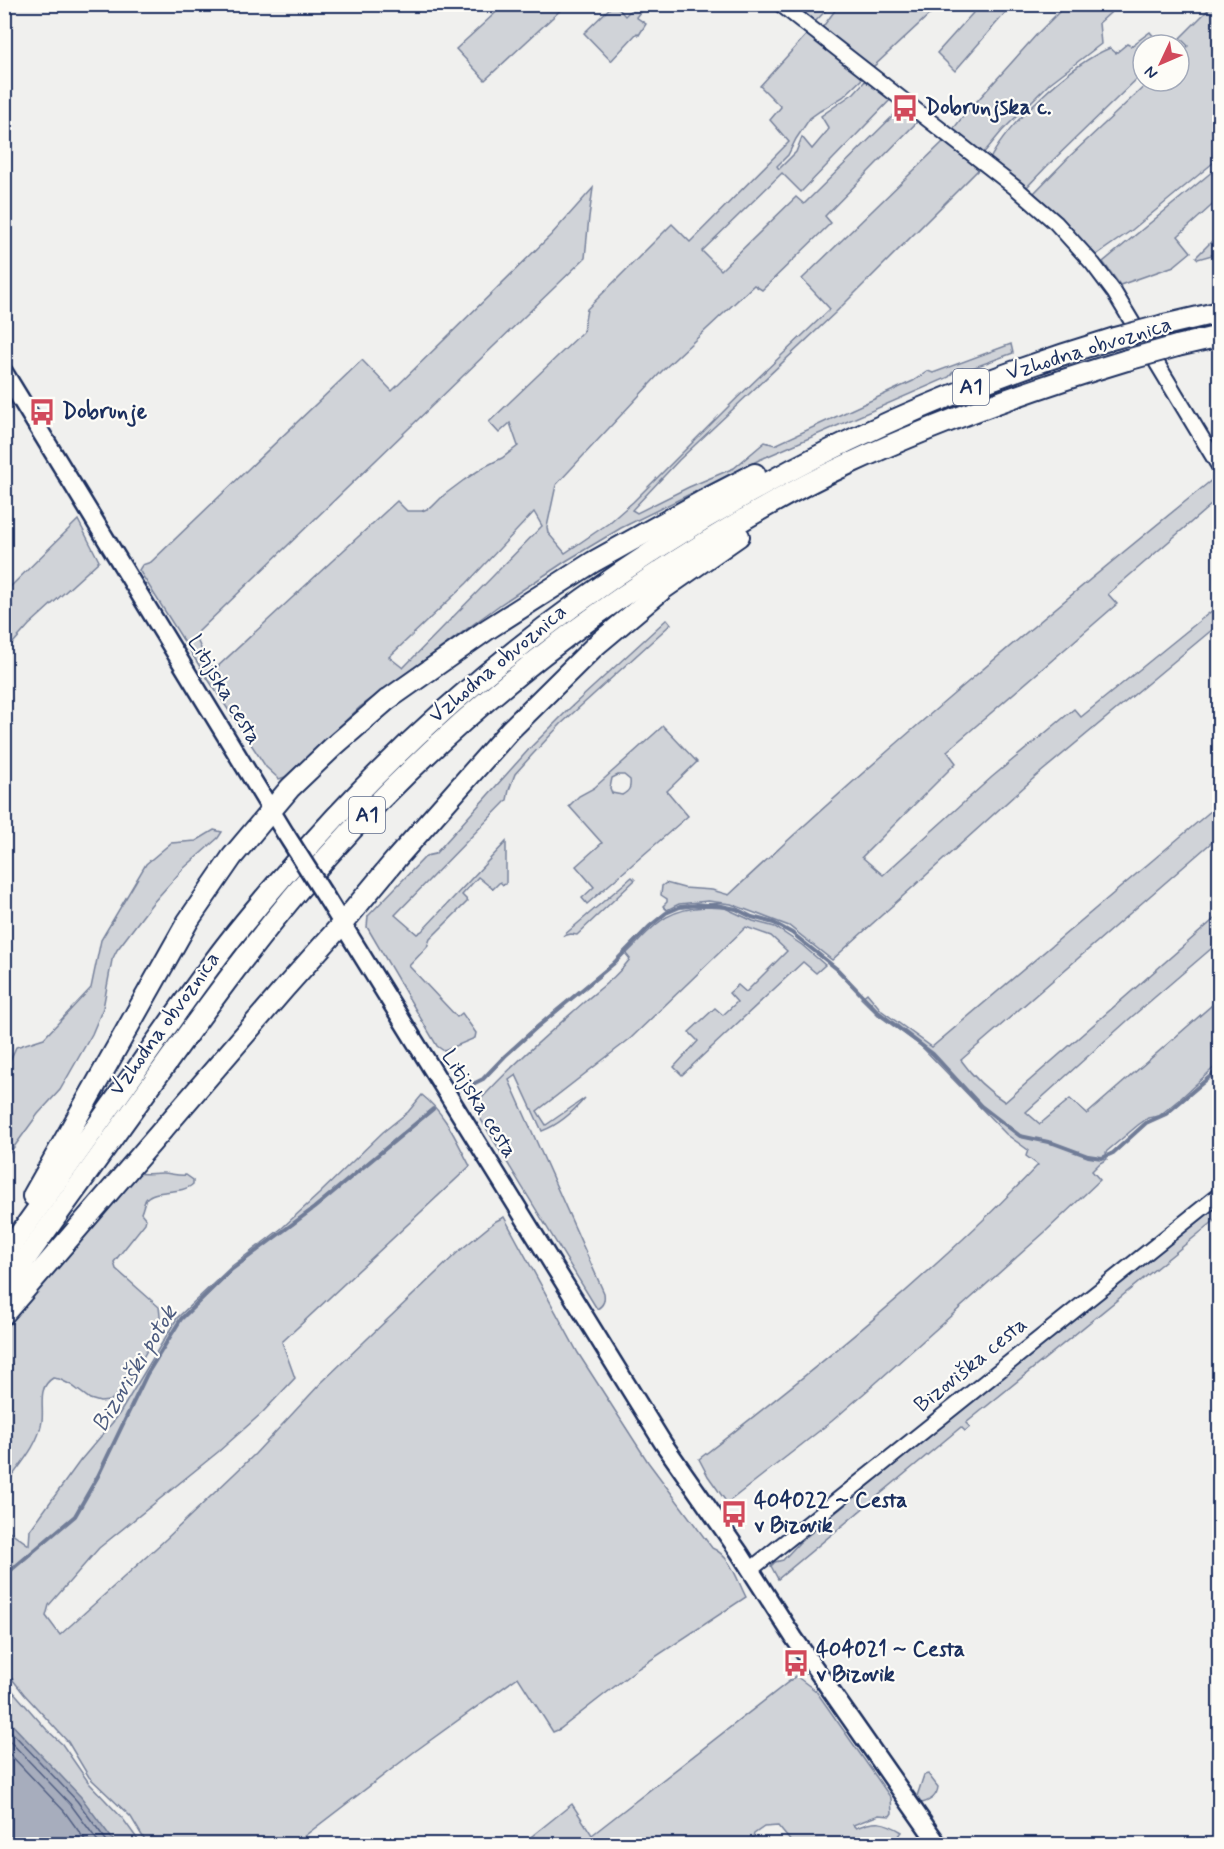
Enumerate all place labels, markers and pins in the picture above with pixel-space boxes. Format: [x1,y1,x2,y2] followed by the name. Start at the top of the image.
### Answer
[890,93,920,123] bus stop icon: Dobrunjska c.
[925,94,1052,123] place label: Dobrunjska c.
[27,397,57,427] bus stop icon: Dobrunje
[62,398,148,427] place label: Dobrunje
[754,1487,908,1540] place label: 404022 ~ Cesta v Bizovik
[719,1499,749,1529] bus stop icon: 404022 ~ Cesta v Bizovik
[816,1636,965,1689] place label: 404021 ~ Cesta v Bizovik
[781,1648,811,1678] bus stop icon: 404021 ~ Cesta v Bizovik

